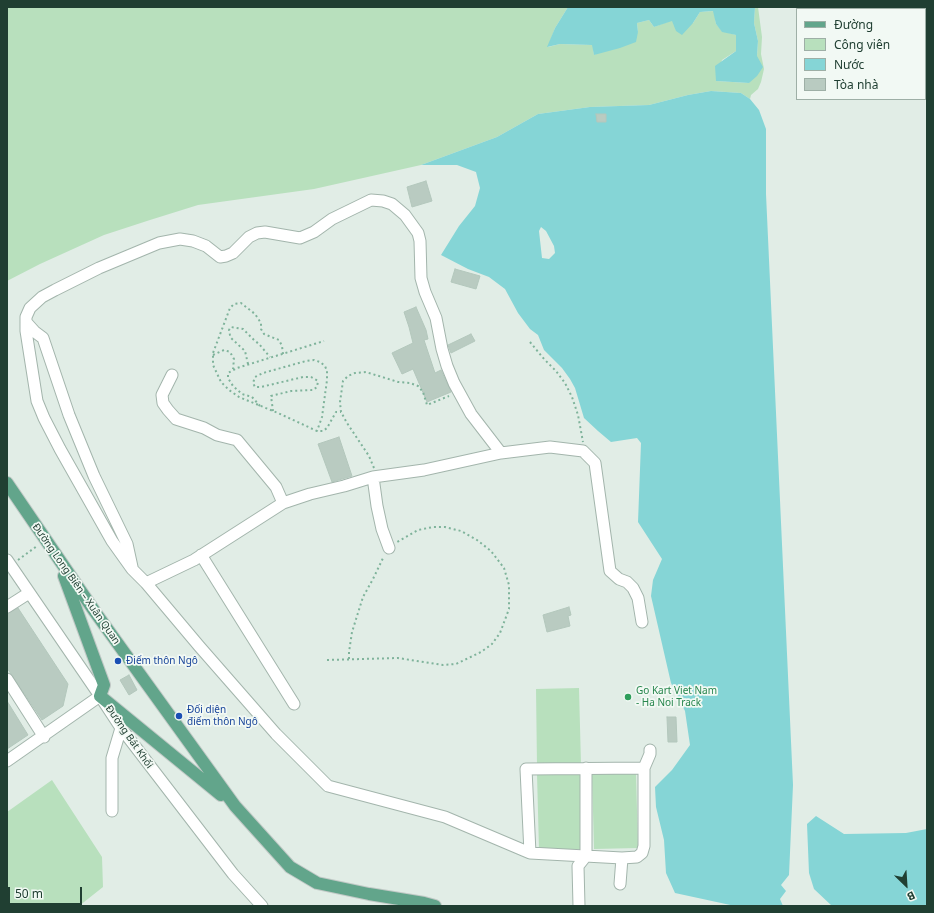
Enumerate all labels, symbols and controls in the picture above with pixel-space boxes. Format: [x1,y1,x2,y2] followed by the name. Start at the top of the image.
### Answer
[796,8,926,100] legend
[834,16,873,33] text: Đường
[834,36,890,53] text: Công viên
[834,56,864,73] text: Nước
[834,76,879,93] text: Tòa nhà
[30,521,122,647] street label: Đường Long Biên – Xuân Quan
[126,655,198,667] place label: Điếm thôn Ngô
[113,656,123,666] marker: Điếm thôn Ngô
[636,685,717,708] place label: Go Kart Viet Nam - Ha Noi Track
[623,692,633,702] marker: Go Kart Viet Nam - Ha Noi Track
[103,703,155,771] street label: Đường Bát Khối
[187,704,258,728] place label: Đối diện điếm thôn Ngô
[174,711,184,721] marker: Đối diện điếm thôn Ngô
[886,865,926,905] north arrow
[10,879,84,905] scale bar
[15,885,43,902] text: 50 m
[905,888,918,905] text: B

